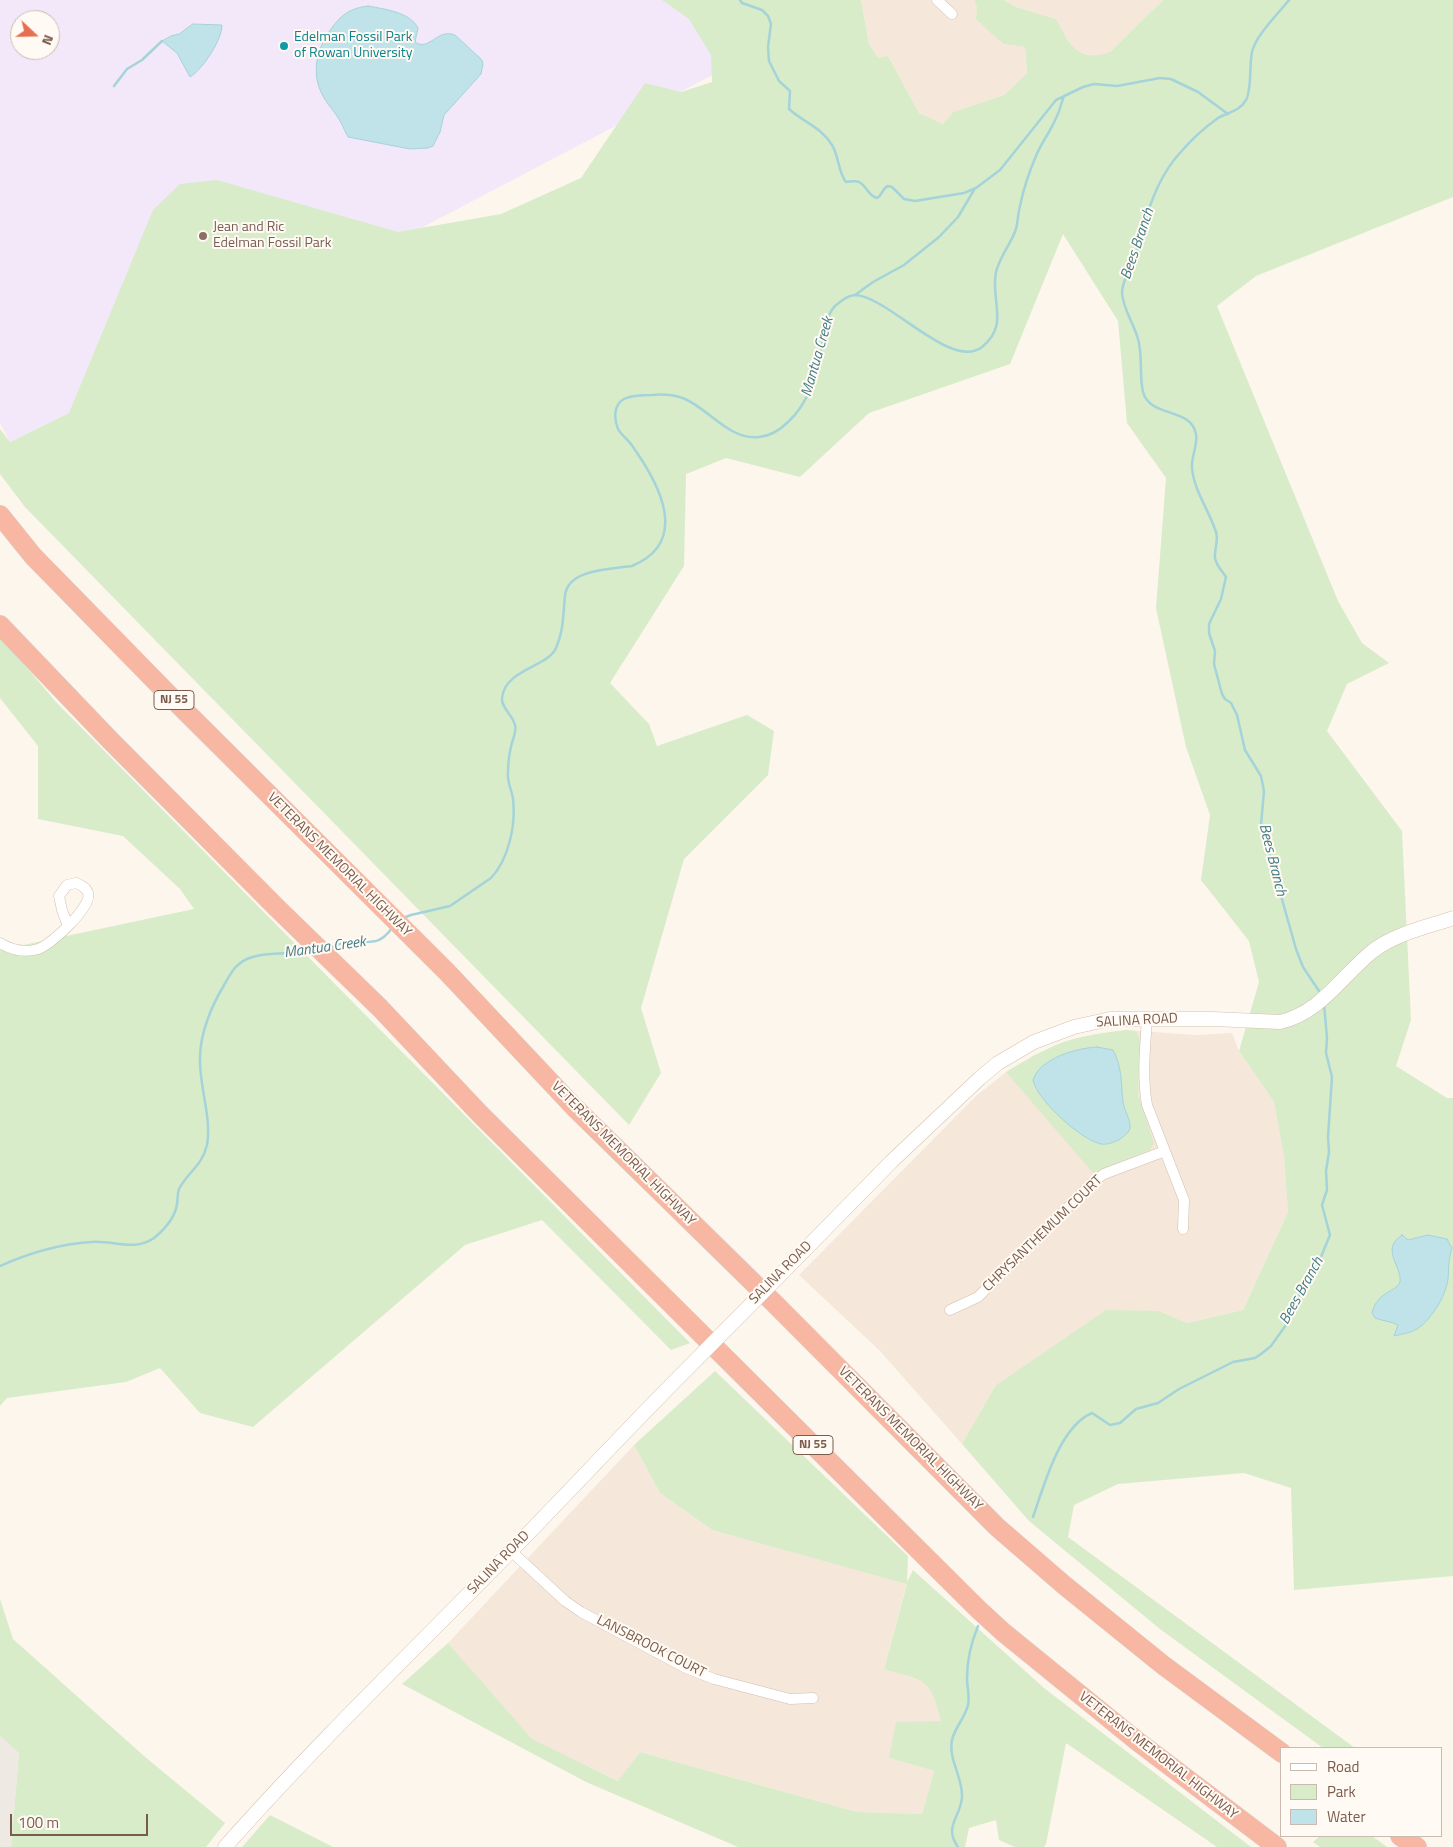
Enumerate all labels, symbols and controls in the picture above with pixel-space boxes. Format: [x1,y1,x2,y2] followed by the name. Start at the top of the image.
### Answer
[10,10,60,60] north arrow
[294,30,413,62] place label: Edelman Fossil Park of Rowan University
[37,32,60,48] text: N
[278,40,290,52] marker: Edelman Fossil Park of Rowan University
[1117,206,1159,282] water label: Bees Branch
[213,220,331,252] place label: Jean and Ric Edelman Fossil Park
[197,230,209,242] marker: Jean and Ric Edelman Fossil Park
[798,315,838,399] water label: Mantua Creek
[154,690,194,710] road number: NJ 55
[263,789,415,941] street label: VETERANS MEMORIAL HIGHWAY
[1254,822,1290,898] water label: Bees Branch
[283,933,367,963] water label: Mantua Creek
[1096,1010,1178,1032] street label: SALINA ROAD
[547,1078,699,1230] street label: VETERANS MEMORIAL HIGHWAY
[980,1172,1106,1296] street label: CHRYSANTHEMUM COURT
[746,1238,816,1308] street label: SALINA ROAD
[1276,1254,1328,1328] water label: Bees Branch
[834,1363,986,1515] street label: VETERANS MEMORIAL HIGHWAY
[793,1436,833,1454] road number: NJ 55
[465,1528,533,1598] street label: SALINA ROAD
[594,1612,708,1682] street label: LANSBROOK COURT
[1075,1689,1241,1823] street label: VETERANS MEMORIAL HIGHWAY
[1280,1747,1443,1837] legend
[1327,1755,1359,1778] text: Road
[1327,1780,1356,1803] text: Park
[12,1804,150,1836] scale bar
[1327,1805,1366,1828] text: Water
[18,1811,59,1834] text: 100 m

